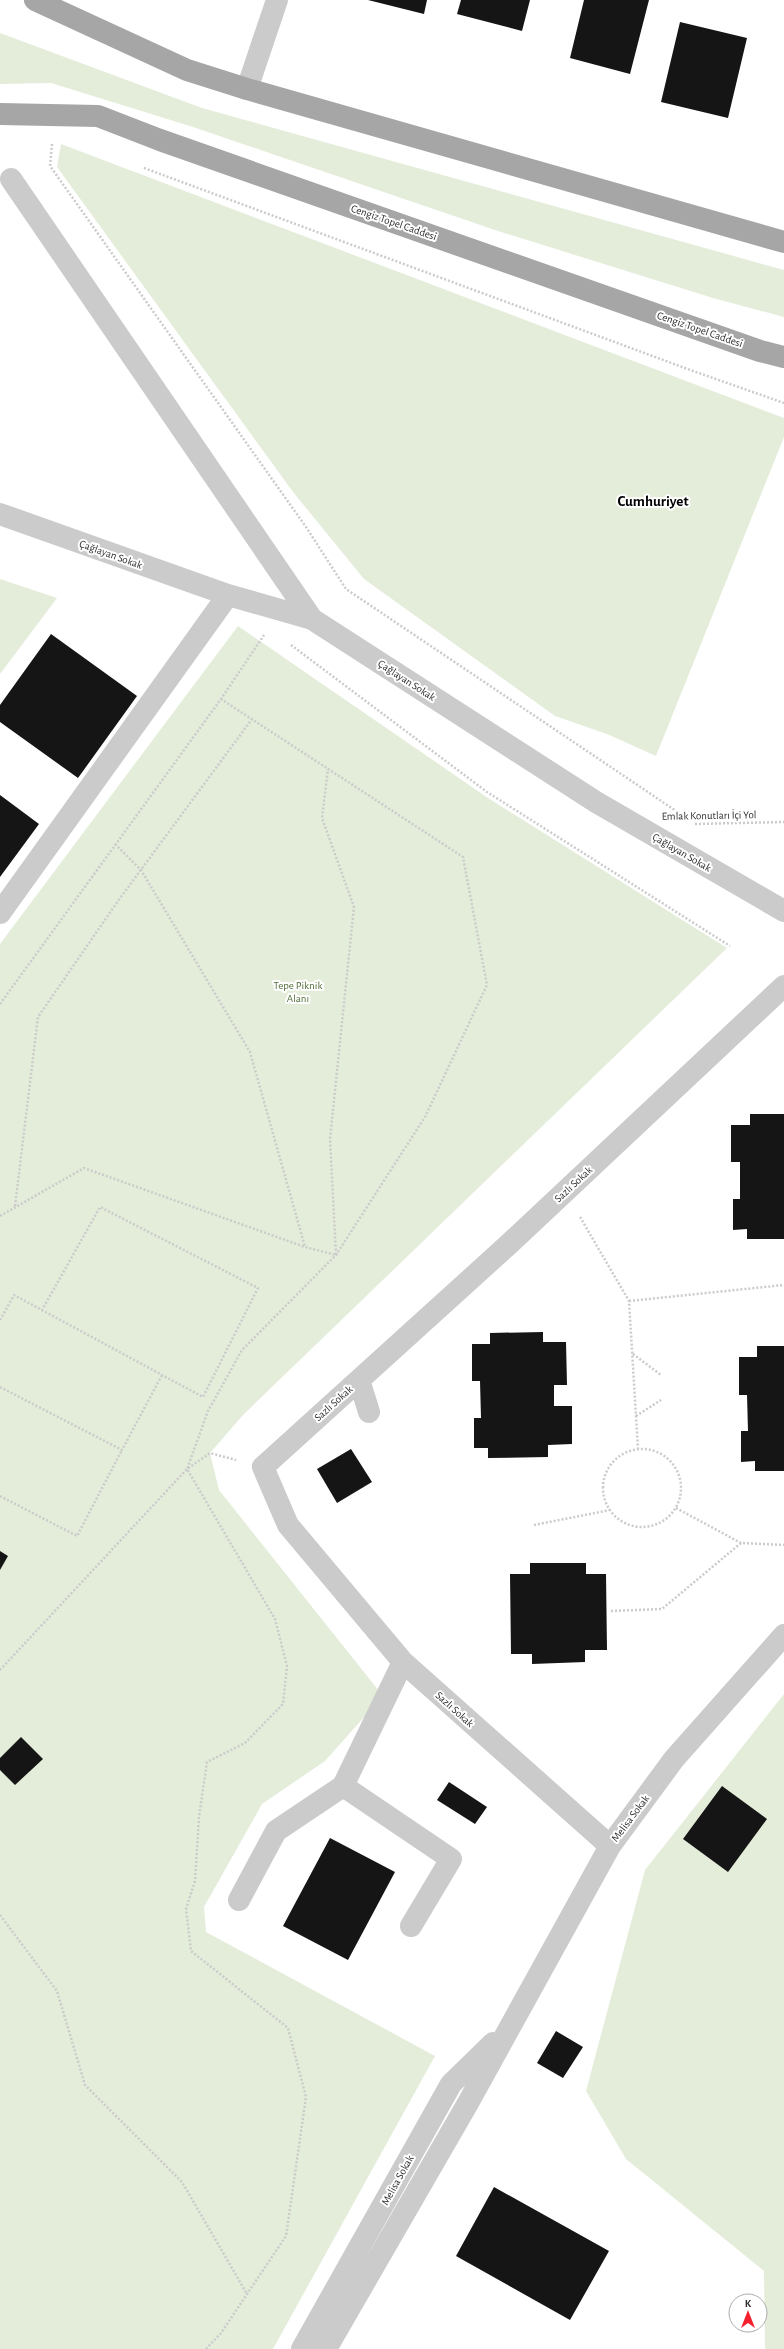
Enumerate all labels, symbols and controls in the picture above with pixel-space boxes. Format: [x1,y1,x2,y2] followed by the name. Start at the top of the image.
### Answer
[350,203,438,242] street label: Cengiz Topel Caddesi
[656,310,744,349] street label: Cengiz Topel Caddesi
[618,494,688,509] district label: Cumhuriyet
[78,538,144,571] street label: Çağlayan Sokak
[376,658,437,703] street label: Çağlayan Sokak
[661,809,757,822] street label: Emlak Konutları İçi Yol
[650,831,713,874] street label: Çağlayan Sokak
[274,980,322,1004] park label: Tepe Piknik Alanı
[552,1164,594,1204] street label: Sazlı Sokak
[312,1384,354,1423] street label: Sazlı Sokak
[434,1690,476,1729] street label: Sazlı Sokak
[609,1793,651,1844] street label: Melisa Sokak
[379,2153,416,2207] street label: Melisa Sokak
[728,2293,768,2333] north arrow
[745,2298,752,2309] text: K

